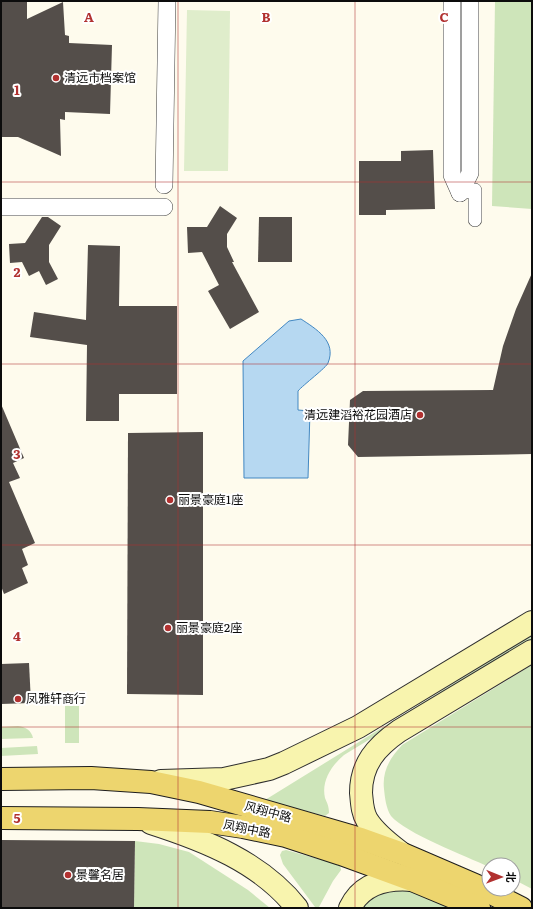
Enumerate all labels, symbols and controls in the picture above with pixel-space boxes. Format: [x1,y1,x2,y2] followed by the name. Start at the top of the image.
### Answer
[84,7,94,26] text: A
[262,7,271,26] text: B
[439,7,449,26] text: C
[64,68,136,86] place label: 清远市档案馆
[51,73,61,83] marker: 清远市档案馆
[14,80,20,99] text: 1
[14,262,21,281] text: 2
[304,405,412,423] place label: 清远建滔裕花园酒店
[415,410,425,420] marker: 清远建滔裕花园酒店
[13,444,21,463] text: 3
[178,490,243,508] place label: 丽景豪庭1座
[165,495,175,505] marker: 丽景豪庭1座
[176,618,242,636] place label: 丽景豪庭2座
[163,623,173,633] marker: 丽景豪庭2座
[13,626,21,645] text: 4
[26,689,86,707] place label: 凤雅轩商行
[13,694,23,704] marker: 凤雅轩商行
[243,796,294,826] street label: 风翔中路
[13,808,21,827] text: 5
[222,815,272,841] street label: 凤翔中路
[481,857,521,897] north arrow
[76,865,124,883] place label: 景馨名居
[63,870,73,880] marker: 景馨名居
[504,872,520,883] text: 北

